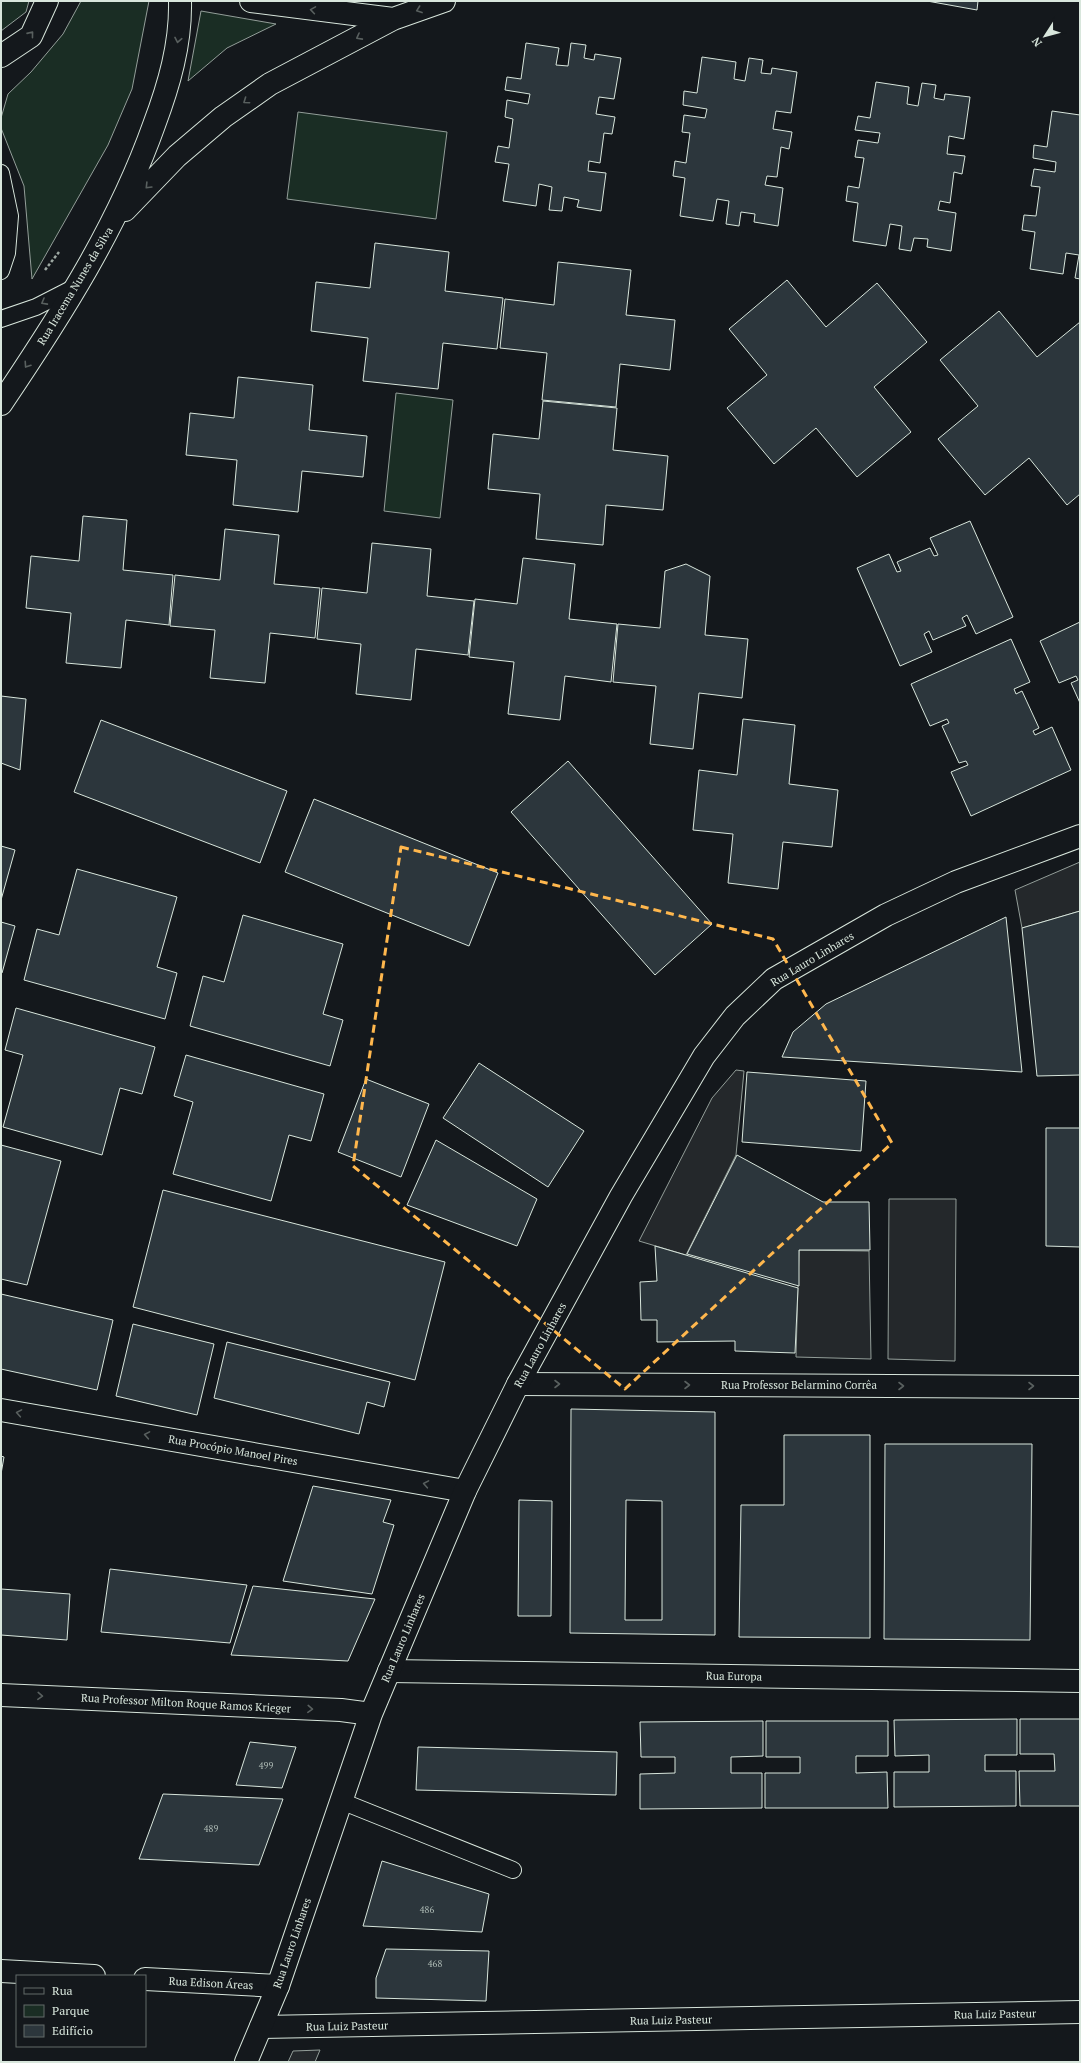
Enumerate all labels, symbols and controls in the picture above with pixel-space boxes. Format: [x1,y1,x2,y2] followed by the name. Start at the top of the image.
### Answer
[310,6,316,15] one-way arrow
[415,6,422,14] one-way arrow
[1025,16,1065,56] north arrow
[26,31,33,39] one-way arrow
[356,33,363,40] one-way arrow
[1028,34,1045,49] text: N
[174,37,182,43] one-way arrow
[243,96,250,103] one-way arrow
[145,181,153,189] one-way arrow
[34,224,116,348] street label: Rua Iracema Nunes da Silva
[41,298,48,305] one-way arrow
[24,361,32,368] one-way arrow
[768,928,856,989] street label: Rua Lauro Linhares
[511,1300,569,1390] street label: Rua Lauro Linhares
[721,1378,877,1392] street label: Rua Professor Belarmino Corrêa
[554,1380,560,1388] one-way arrow
[684,1381,690,1389] one-way arrow
[898,1382,904,1390] one-way arrow
[1028,1382,1034,1390] one-way arrow
[15,1409,22,1418] one-way arrow
[144,1432,150,1440] one-way arrow
[167,1432,299,1468] street label: Rua Procópio Manoel Pires
[423,1480,430,1489] one-way arrow
[378,1591,428,1684] street label: Rua Lauro Linhares
[706,1669,763,1683] street label: Rua Europa
[81,1691,292,1716] street label: Rua Professor Milton Roque Ramos Krieger
[37,1692,43,1701] one-way arrow
[307,1705,313,1713] one-way arrow
[259,1760,273,1772] house number: 499
[204,1823,218,1835] house number: 489
[270,1896,314,1990] street label: Rua Lauro Linhares
[420,1904,434,1916] house number: 486
[428,1958,442,1970] house number: 468
[168,1974,254,1992] street label: Rua Edison Áreas
[16,1975,146,2047] legend
[52,1983,73,1998] text: Rua
[52,2003,89,2018] text: Parque
[954,2006,1037,2022] street label: Rua Luiz Pasteur
[630,2012,713,2028] street label: Rua Luiz Pasteur
[306,2018,389,2034] street label: Rua Luiz Pasteur
[52,2023,93,2038] text: Edifício

